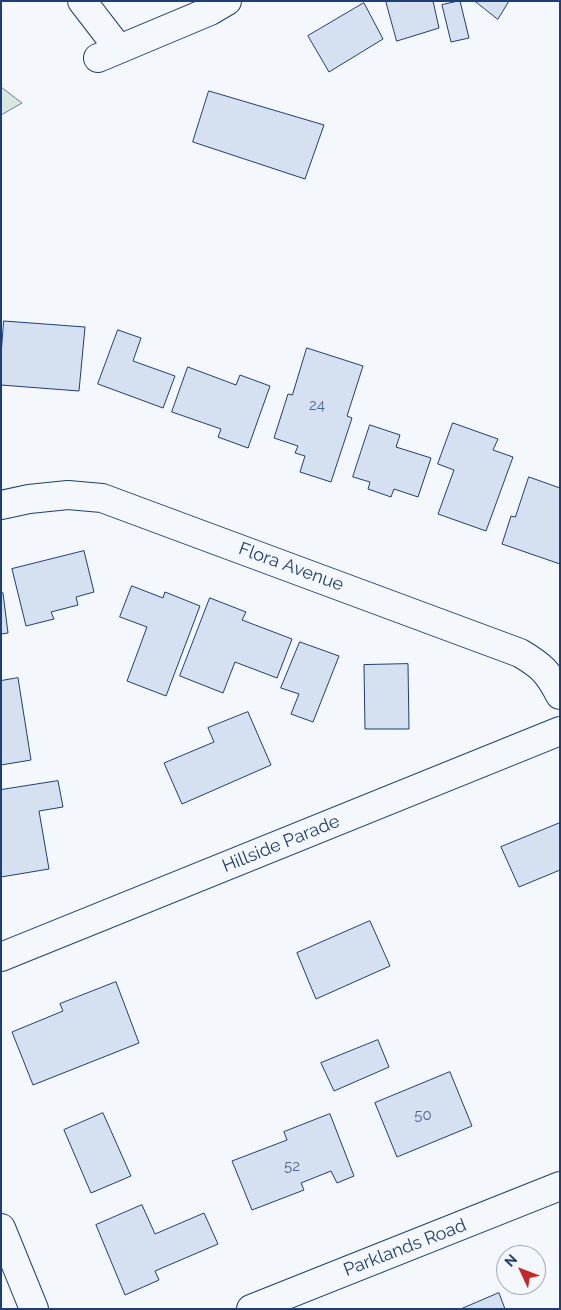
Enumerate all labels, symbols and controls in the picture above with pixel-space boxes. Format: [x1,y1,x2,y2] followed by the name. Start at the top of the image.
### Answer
[309,396,325,414] house number: 24
[236,538,346,596] street label: Flora Avenue
[219,811,343,877] street label: Hillside Parade
[414,1106,432,1124] house number: 50
[284,1157,300,1175] house number: 52
[341,1215,469,1281] street label: Parklands Road
[496,1245,546,1295] north arrow
[501,1251,520,1270] text: N

